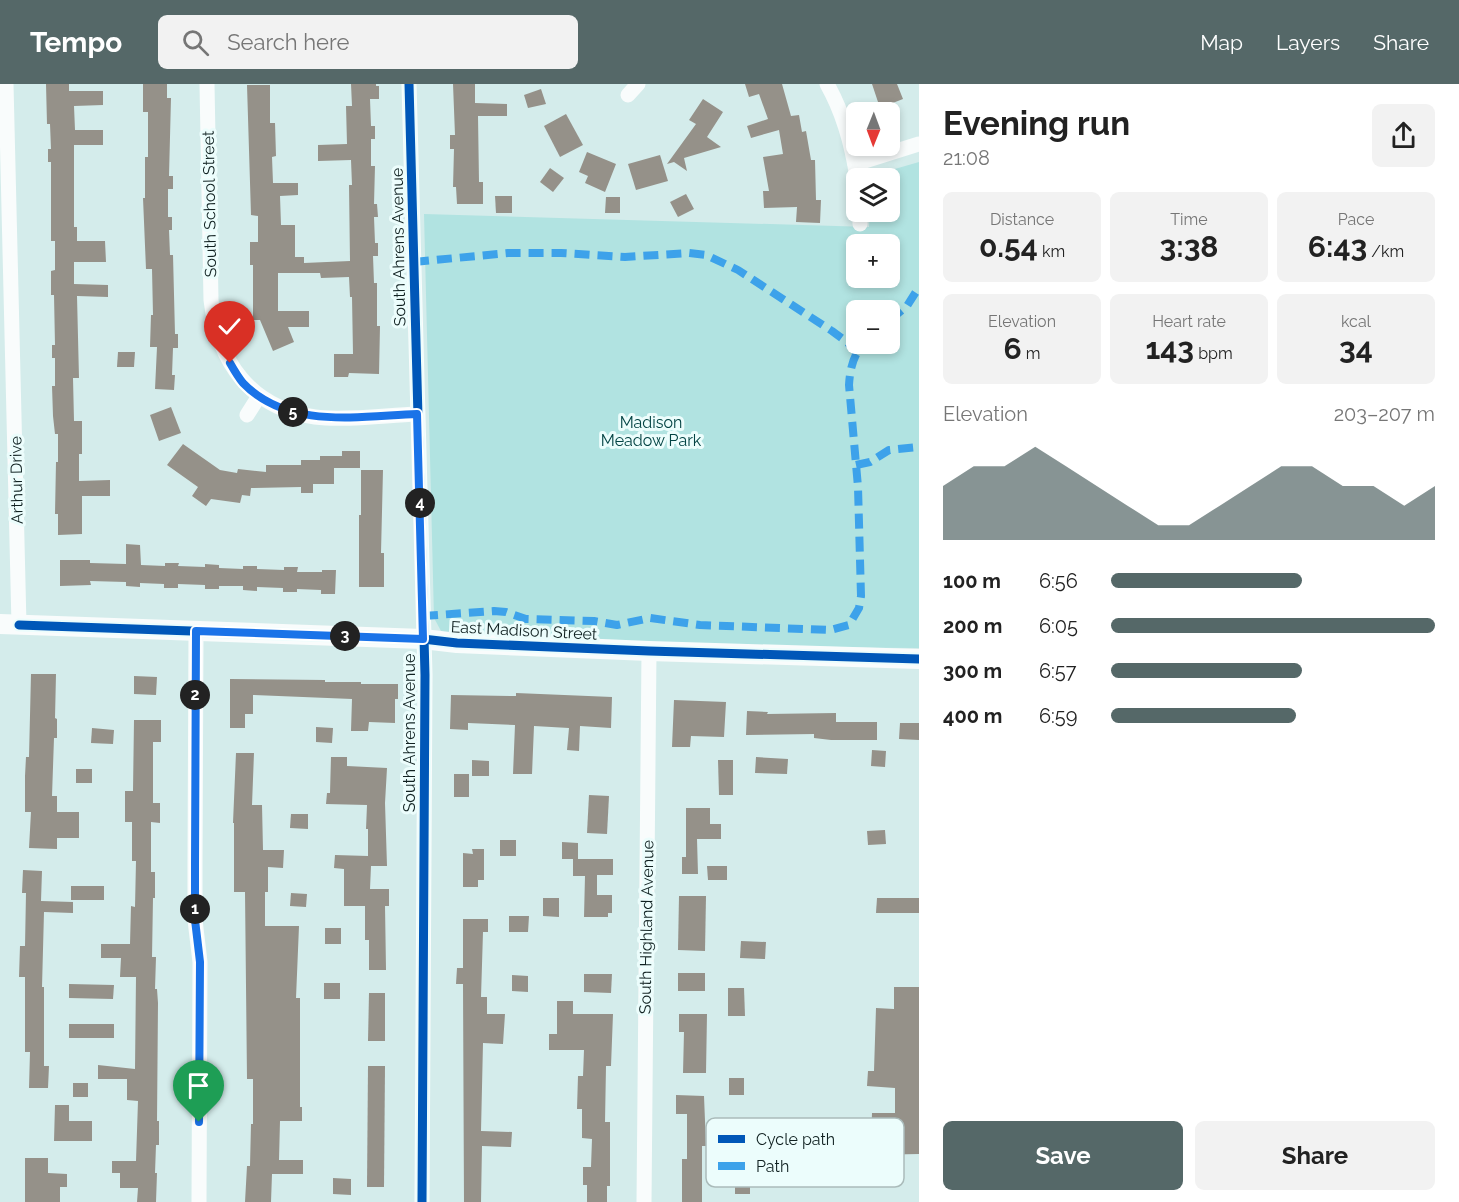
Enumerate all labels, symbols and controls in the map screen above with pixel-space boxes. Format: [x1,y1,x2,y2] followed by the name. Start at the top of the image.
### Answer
[158,15,578,69] search box
[30,26,122,59] text: Tempo
[179,26,212,59] icon: search
[227,29,349,55] text: Search here
[1200,30,1243,55] text: Map
[1276,30,1340,55] text: Layers
[1373,30,1429,55] text: Share
[846,102,900,156] north arrow
[846,102,900,354] map controls
[943,104,1130,143] text: Evening run
[1372,104,1435,167] button: share
[199,130,220,277] street label: South School Street
[943,146,990,170] text: 21:08
[388,167,409,326] street label: South Ahrens Avenue
[846,168,900,222] button: layers
[990,210,1054,229] text: Distance
[1170,210,1208,229] text: Time
[1338,210,1374,229] text: Pace
[979,229,1038,264] text: 0.54
[1159,229,1219,264] text: 3:38
[1308,229,1367,264] text: 6:43
[846,234,900,288] button: +
[1038,242,1065,261] text: km
[1367,242,1404,261] text: /km
[846,300,900,354] button: −
[204,301,255,363] pin
[213,310,246,343] icon: check
[988,312,1056,331] text: Elevation
[1152,312,1226,331] text: Heart rate
[1341,312,1371,331] text: kcal
[1003,331,1022,366] text: 6
[1145,331,1194,366] text: 143
[1339,331,1373,366] text: 34
[1022,344,1041,363] text: m
[1194,344,1233,363] text: bpm
[278,397,308,427] pin: 5
[289,402,297,421] text: 5
[943,402,1028,426] text: Elevation
[1334,402,1435,426] text: 203–207 m
[601,413,702,450] park label: Madison Meadow Park
[6,436,27,524] street label: Arthur Drive
[405,488,435,518] pin: 4
[415,493,425,512] text: 4
[943,569,1001,593] text: 100 m
[1039,569,1078,593] text: 6:56
[943,614,1002,638] text: 200 m
[1039,614,1078,638] text: 6:05
[450,617,598,644] street label: East Madison Street
[330,621,360,651] pin: 3
[341,626,349,645] text: 3
[400,654,419,812] street label: South Ahrens Avenue
[943,659,1002,683] text: 300 m
[1039,659,1076,683] text: 6:57
[180,680,210,710] pin: 2
[190,685,200,704] text: 2
[943,704,1002,728] text: 400 m
[1039,704,1077,728] text: 6:59
[635,840,658,1014] street label: South Highland Avenue
[180,894,210,924] pin: 1
[191,899,199,918] text: 1
[173,1060,224,1122] pin
[182,1069,215,1102] icon: arrive
[706,1118,904,1187] legend
[943,1121,1183,1190] button: Save
[1195,1121,1435,1190] button: Share
[756,1130,835,1149] text: Cycle path
[756,1157,789,1176] text: Path

